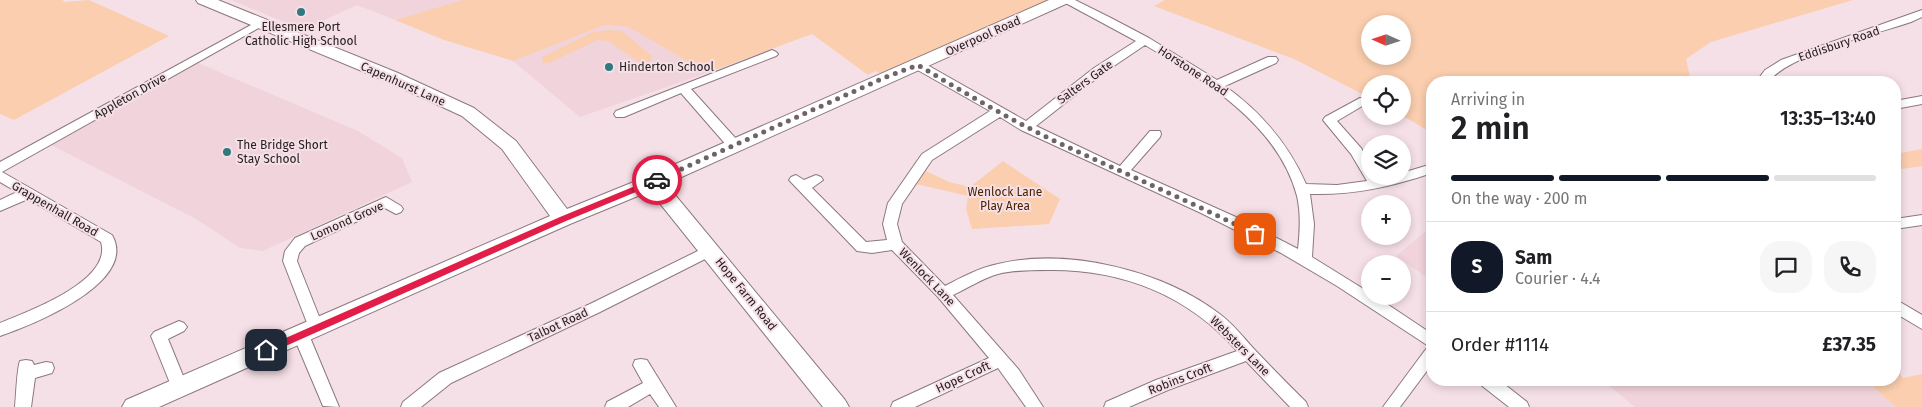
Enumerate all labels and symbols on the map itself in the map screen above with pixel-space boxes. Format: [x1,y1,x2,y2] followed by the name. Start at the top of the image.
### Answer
[295,6,307,18] marker: Ellesmere Port Catholic High School
[943,13,1023,59] street label: Overpool Road
[1361,15,1411,65] north arrow
[245,20,358,48] place label: Ellesmere Port Catholic High School
[1797,24,1881,64] street label: Eddisbury Road
[1155,43,1231,99] street label: Horstone Road
[1055,57,1115,107] street label: Salters Gate
[358,59,448,109] street label: Capenhurst Lane
[619,60,715,74] place label: Hinderton School
[603,61,615,73] marker: Hinderton School
[91,70,169,122] street label: Appleton Drive
[237,138,328,166] place label: The Bridge Short Stay School
[221,146,233,158] marker: The Bridge Short Stay School
[632,155,682,205] courier
[9,179,101,239] street label: Grappenhall Road
[968,185,1042,213] park label: Wenlock Lane Play Area
[308,199,386,243] street label: Lomond Grove
[1234,213,1276,255] pin
[896,245,958,309] street label: Wenlock Lane
[712,255,780,333] street label: Hope Farm Road
[526,305,590,345] street label: Talbot Road
[1207,313,1273,379] street label: Websters Lane
[245,329,287,371] pin
[934,358,993,396] street label: Hope Croft
[1146,360,1214,397] street label: Robins Croft

